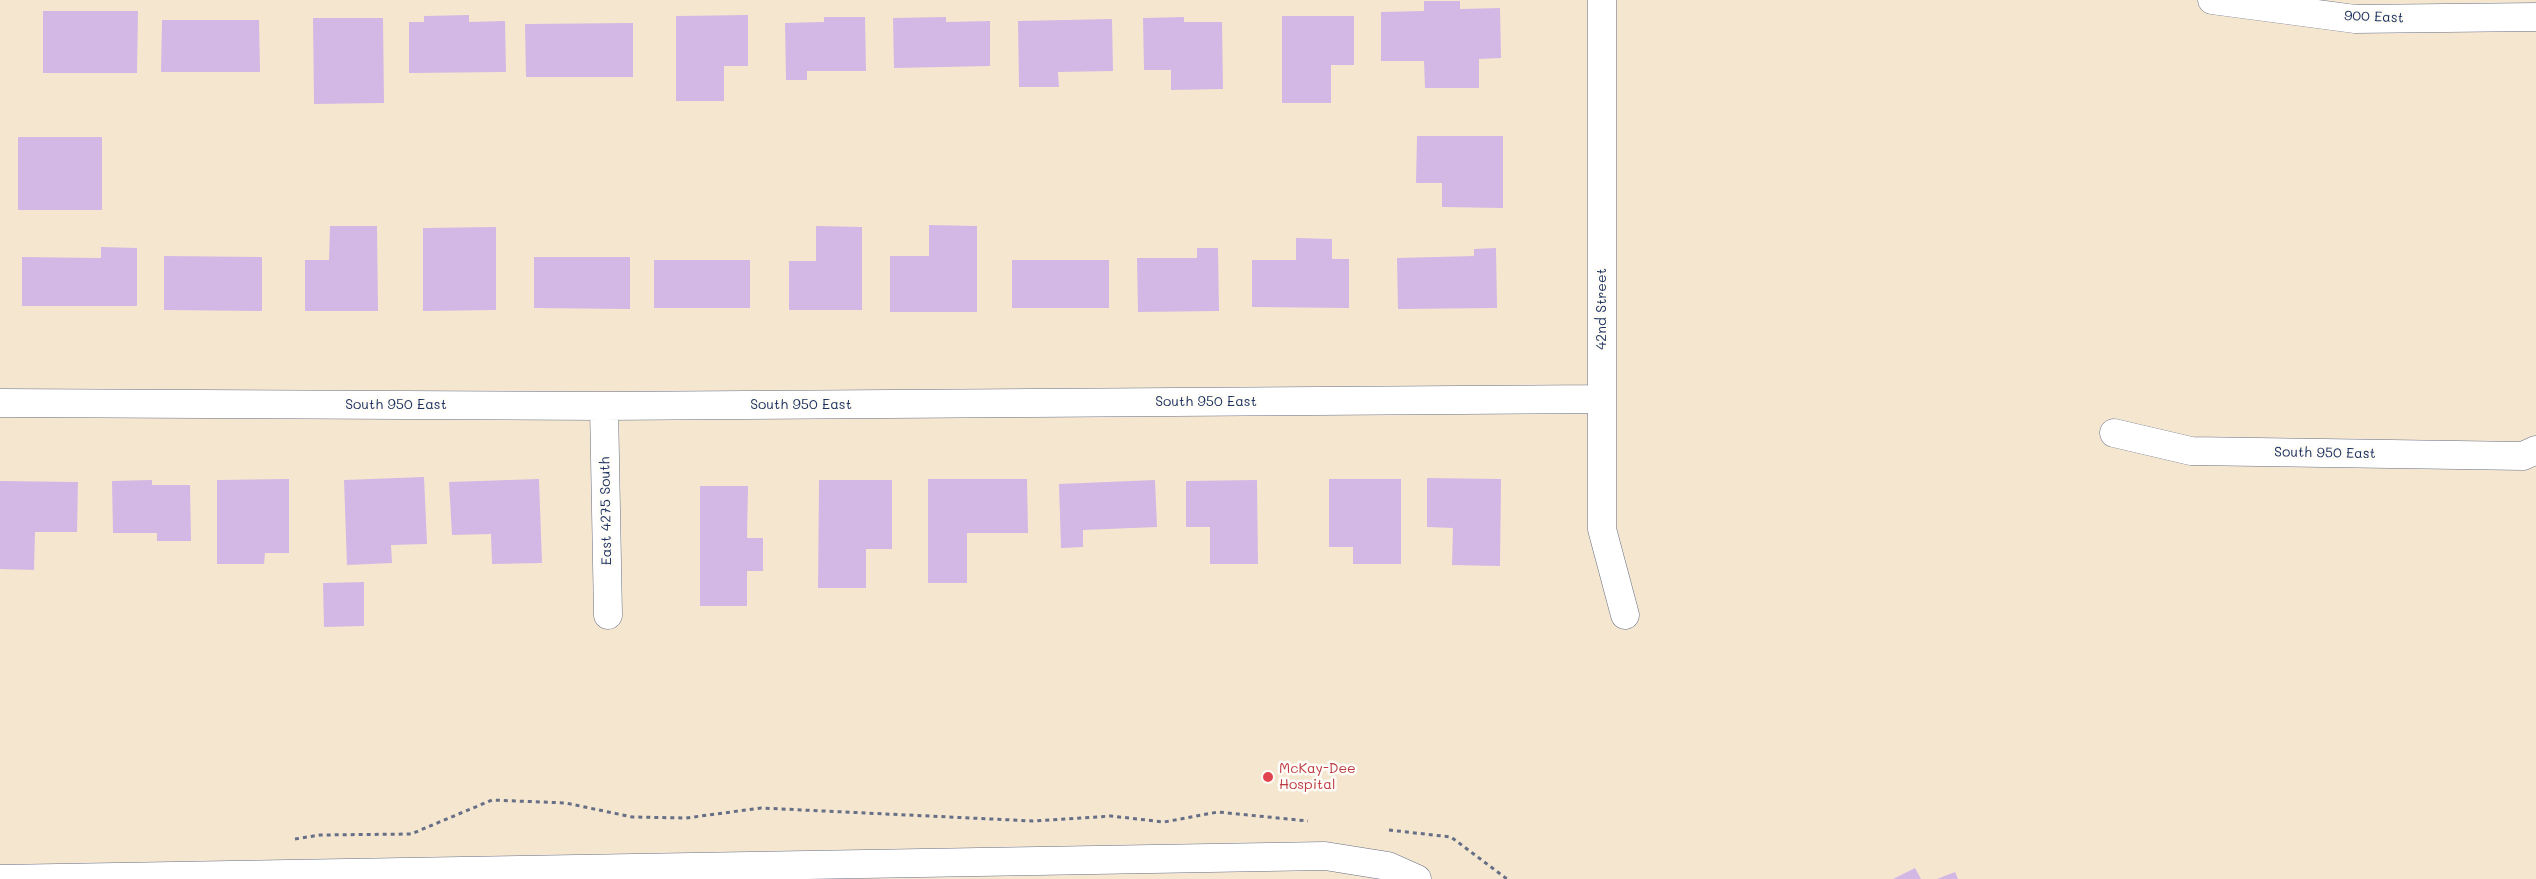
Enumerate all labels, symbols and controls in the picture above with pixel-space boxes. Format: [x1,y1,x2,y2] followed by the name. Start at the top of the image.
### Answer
[2344,8,2404,26] street label: 900 East
[1594,268,1610,350] street label: 42nd Street
[1155,394,1257,410] street label: South 950 East
[345,397,447,413] street label: South 950 East
[750,397,852,413] street label: South 950 East
[2274,444,2376,462] street label: South 950 East
[597,457,615,565] street label: East 4275 South
[1279,761,1356,794] place label: McKay-Dee Hospital
[1261,770,1275,784] marker: McKay-Dee Hospital

